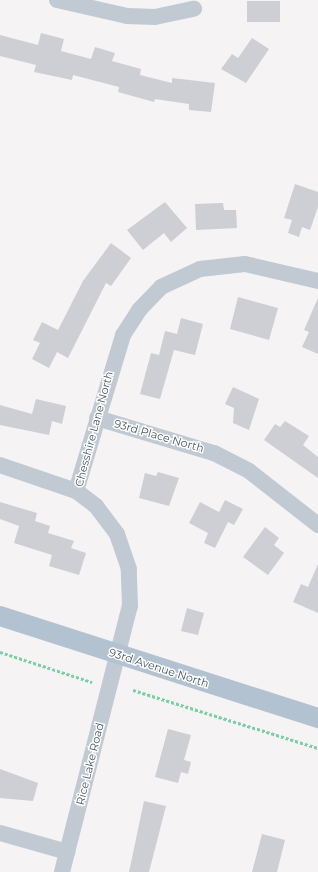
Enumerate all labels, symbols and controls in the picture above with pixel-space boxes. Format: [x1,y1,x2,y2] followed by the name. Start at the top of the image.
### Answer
[72,370,116,488] street label: Chesshire Lane North
[113,417,205,455] street label: 93rd Place North
[107,646,211,690] street label: 93rd Avenue North
[73,722,107,806] street label: Rice Lake Road

